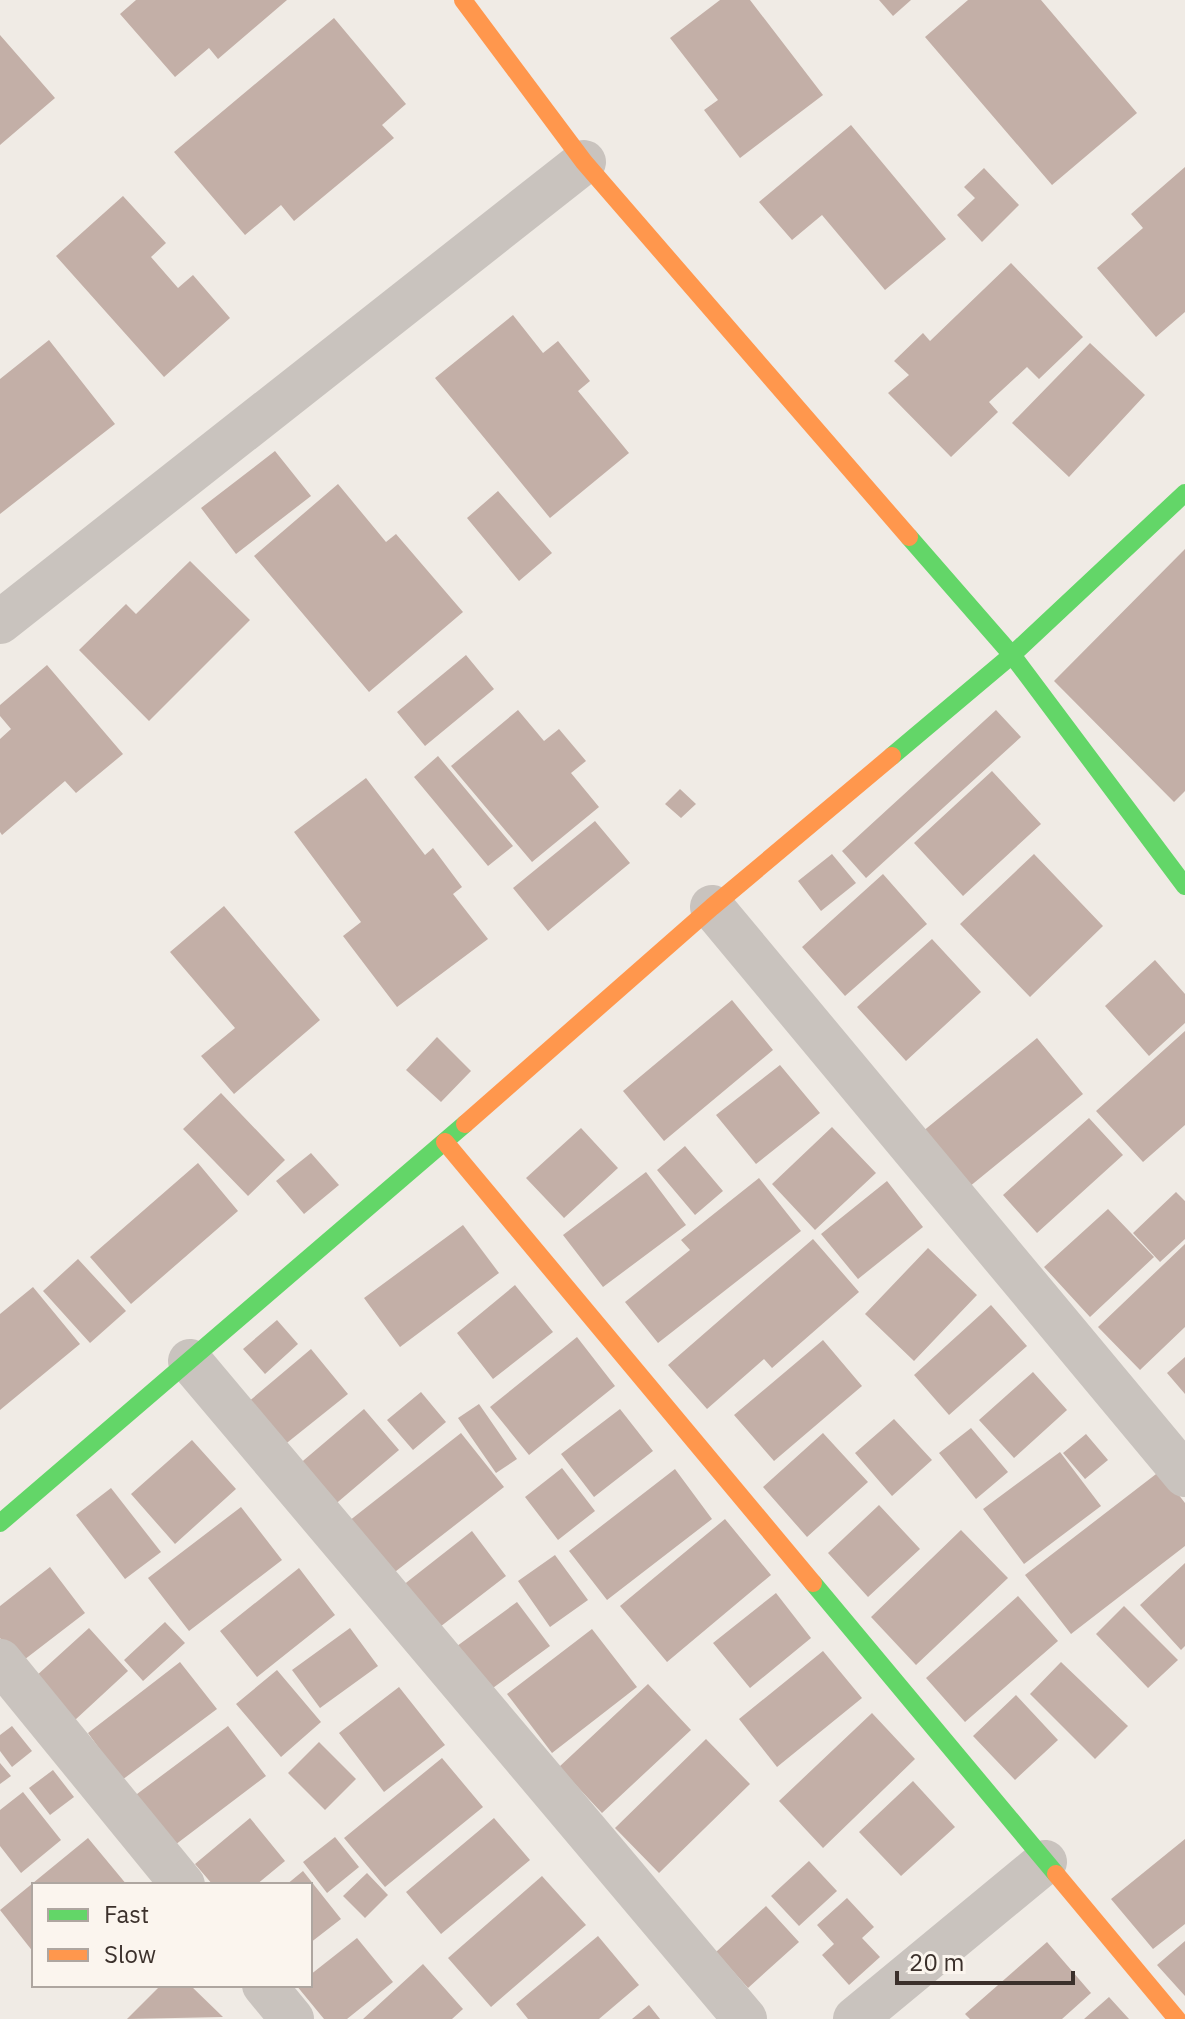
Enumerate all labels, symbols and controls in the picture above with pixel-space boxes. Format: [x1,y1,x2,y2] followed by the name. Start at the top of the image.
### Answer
[32,1883,312,1987] legend
[104,1898,149,1930] text: Fast
[897,1935,1073,1985] scale bar
[104,1938,156,1970] text: Slow
[909,1946,964,1978] text: 20 m

